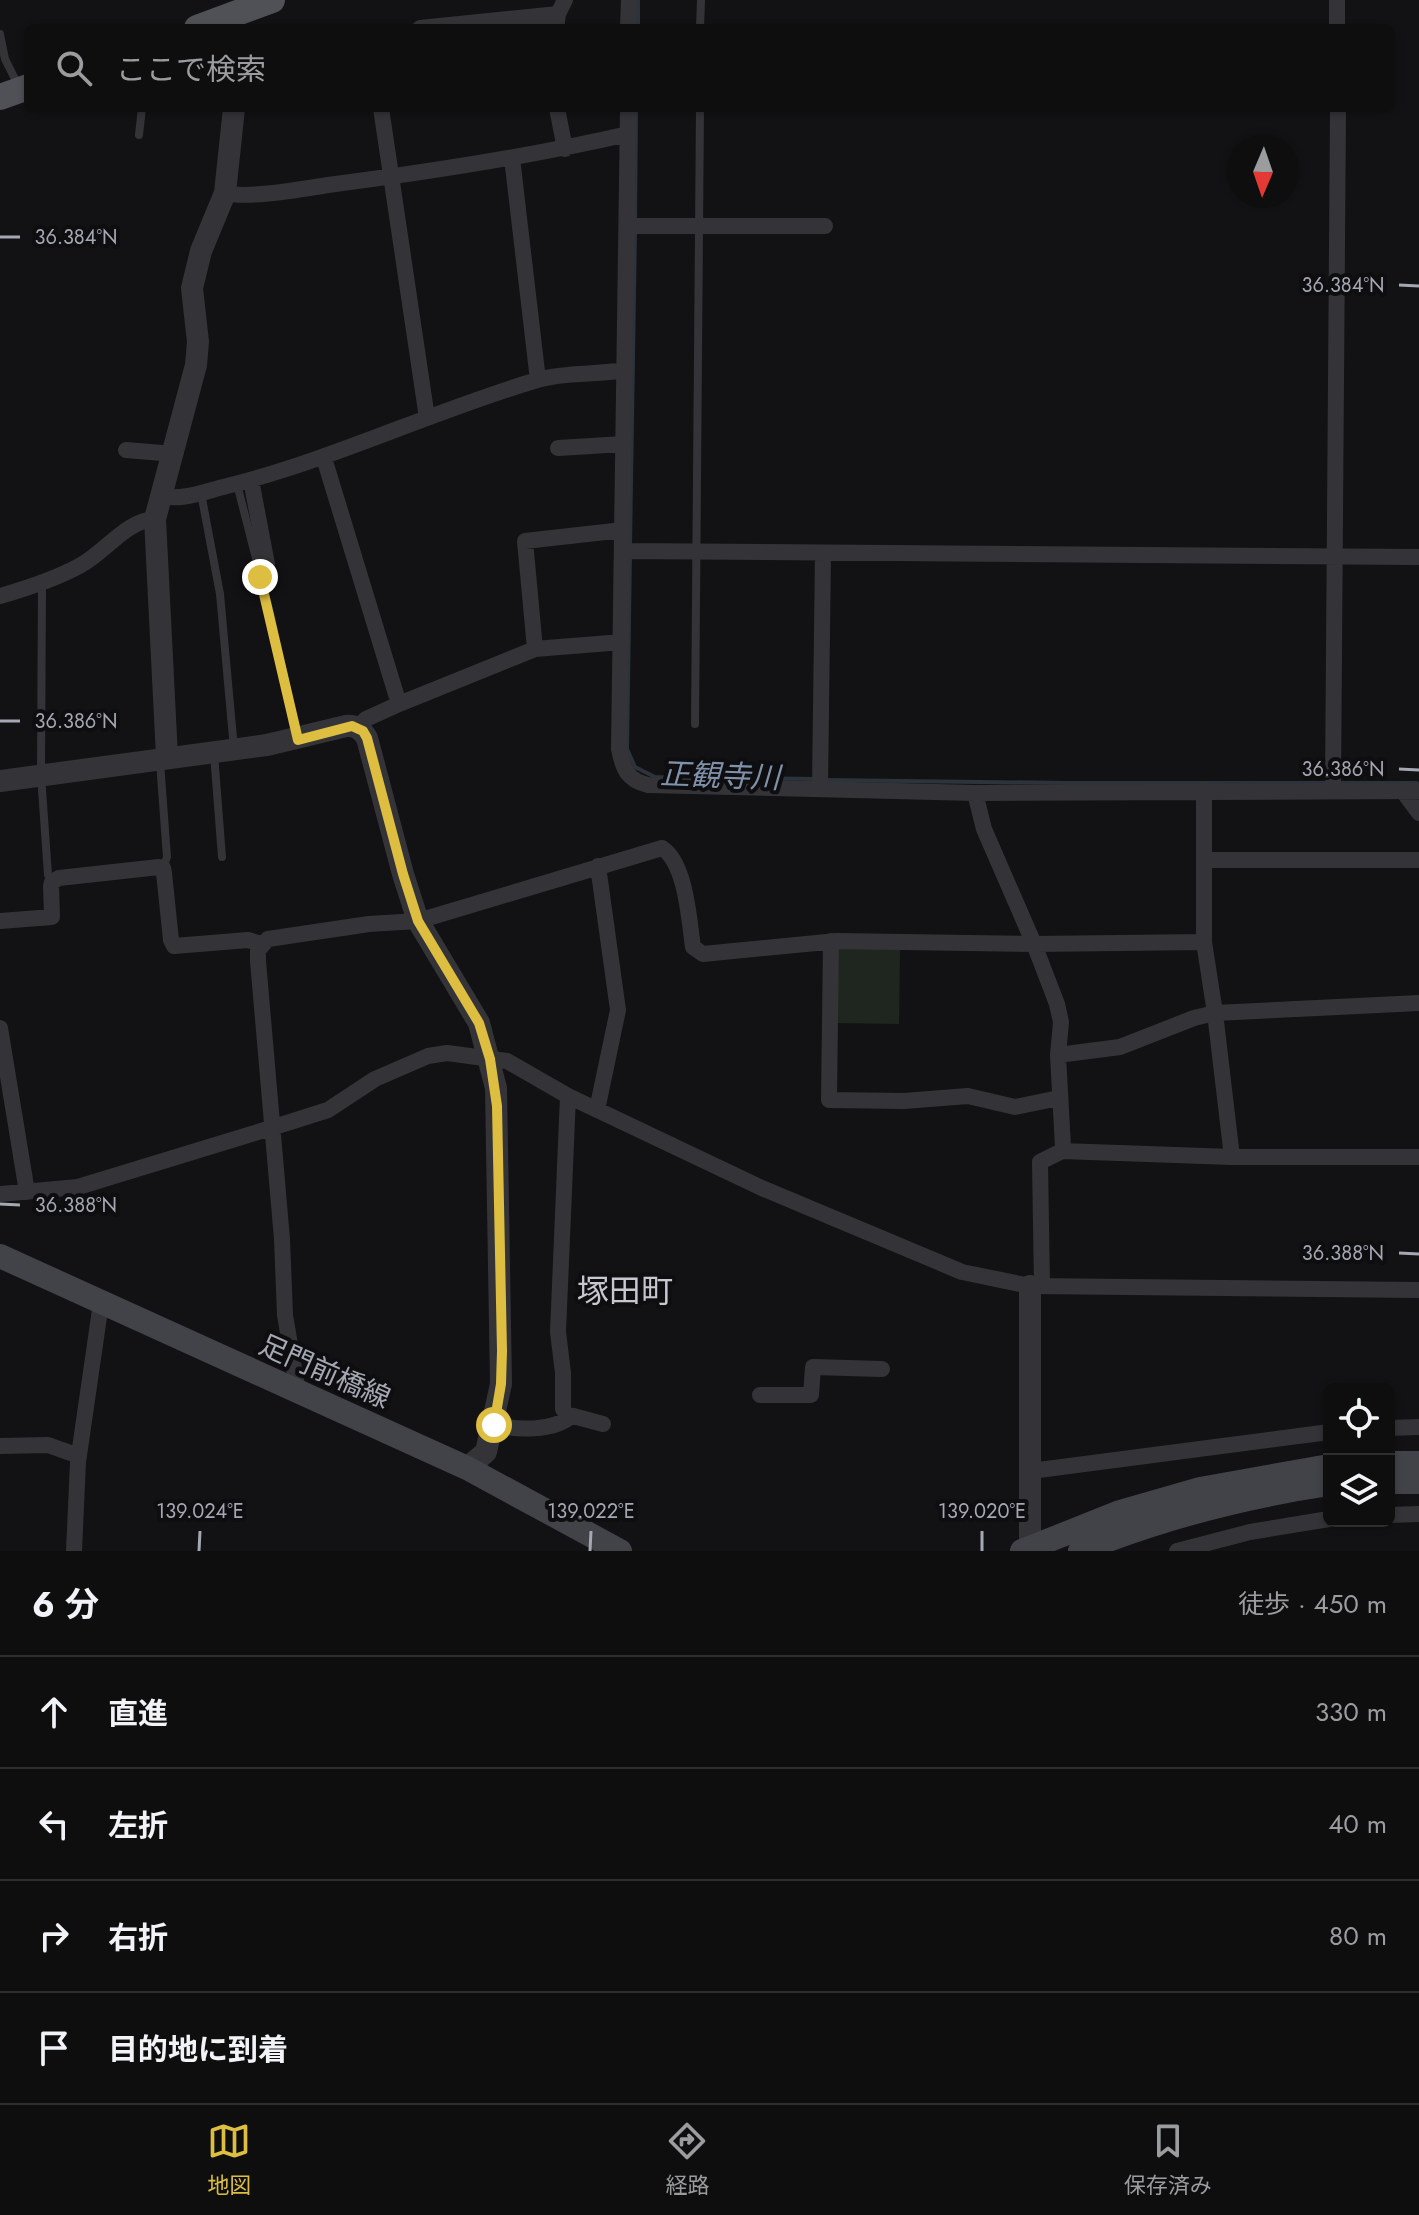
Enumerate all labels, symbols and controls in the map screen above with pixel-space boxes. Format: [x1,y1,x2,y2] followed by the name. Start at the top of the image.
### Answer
[24,24,1395,112] search box
[52,46,96,90] icon: search
[116,48,266,91] text: ここで検索
[1227,136,1299,208] north arrow
[35,223,118,252] text: 36.384°N
[1302,271,1385,300] text: 36.384°N
[242,559,278,595] route end
[35,707,117,736] text: 36.386°N
[659,752,784,799] water label: 正観寺川
[1302,755,1384,784] text: 36.386°N
[35,1191,117,1220] text: 36.388°N
[1302,1239,1384,1268] text: 36.388°N
[577,1268,673,1314] district label: 塚田町
[253,1324,397,1419] street label: 足門前橋線
[1323,1383,1395,1527] map controls
[1323,1383,1395,1455] button: locate
[476,1407,512,1443] route start
[1323,1455,1395,1527] button: layers
[156,1497,244,1526] text: 139.024°E
[547,1497,635,1526] text: 139.022°E
[938,1497,1026,1526] text: 139.020°E
[32,1580,99,1629] text: 6 分
[1238,1585,1387,1623] text: 徒歩 · 450 m
[32,1690,76,1734] icon: ahead
[108,1692,168,1735] text: 直進
[1315,1693,1387,1731] text: 330 m
[32,1802,76,1846] icon: left
[108,1804,168,1847] text: 左折
[1328,1805,1387,1843] text: 40 m
[32,1914,76,1958] icon: right
[108,1916,168,1959] text: 右折
[1329,1917,1387,1955] text: 80 m
[32,2026,76,2070] icon: arrive
[108,2028,288,2071] text: 目的地に到着
[207,2119,251,2201] tab: 地図
[665,2119,710,2201] tab: 経路
[1124,2119,1212,2201] tab: 保存済み

